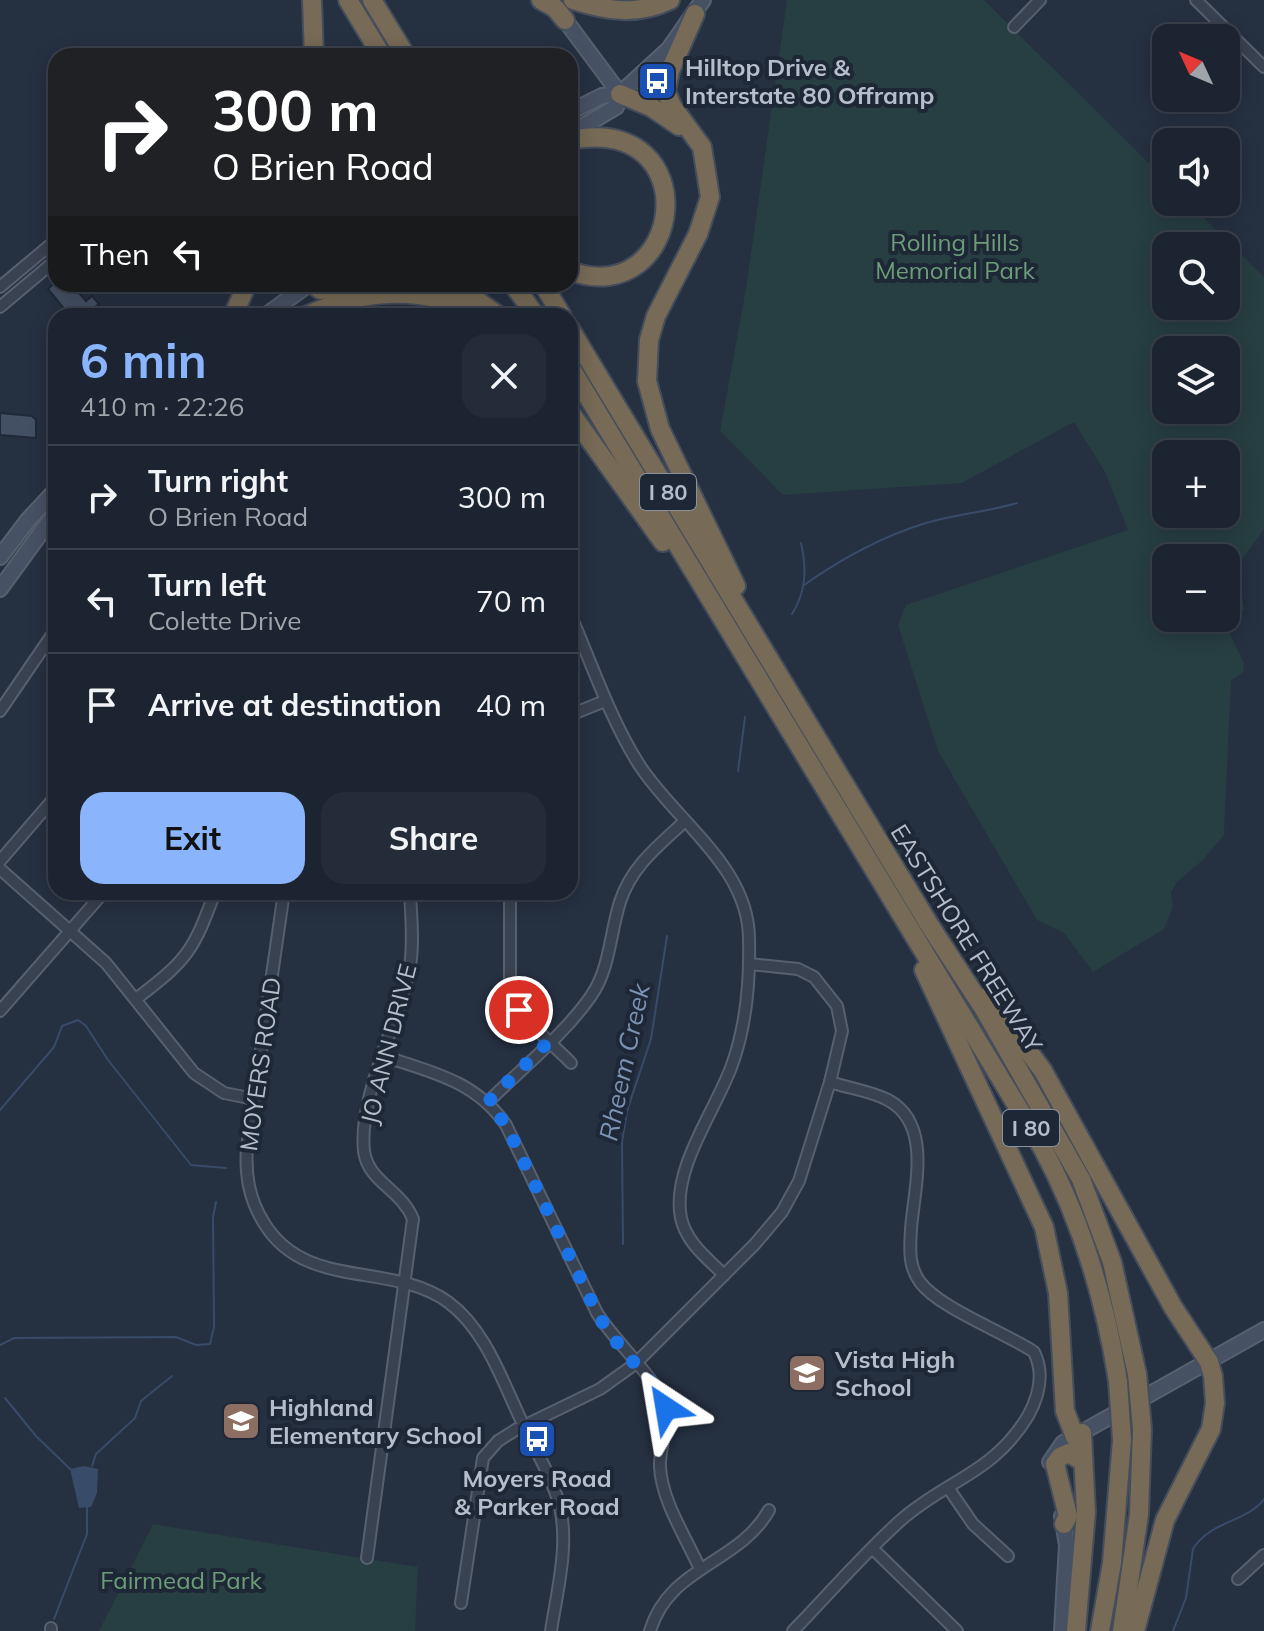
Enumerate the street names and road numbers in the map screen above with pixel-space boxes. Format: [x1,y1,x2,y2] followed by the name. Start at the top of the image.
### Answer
[640,474,696,510] road number: I 80
[885,819,1050,1058] street label: EASTSHORE FREEWAY
[354,961,422,1127] street label: JO ANN DRIVE
[233,975,287,1153] street label: MOYERS ROAD
[1003,1110,1059,1146] road number: I 80

